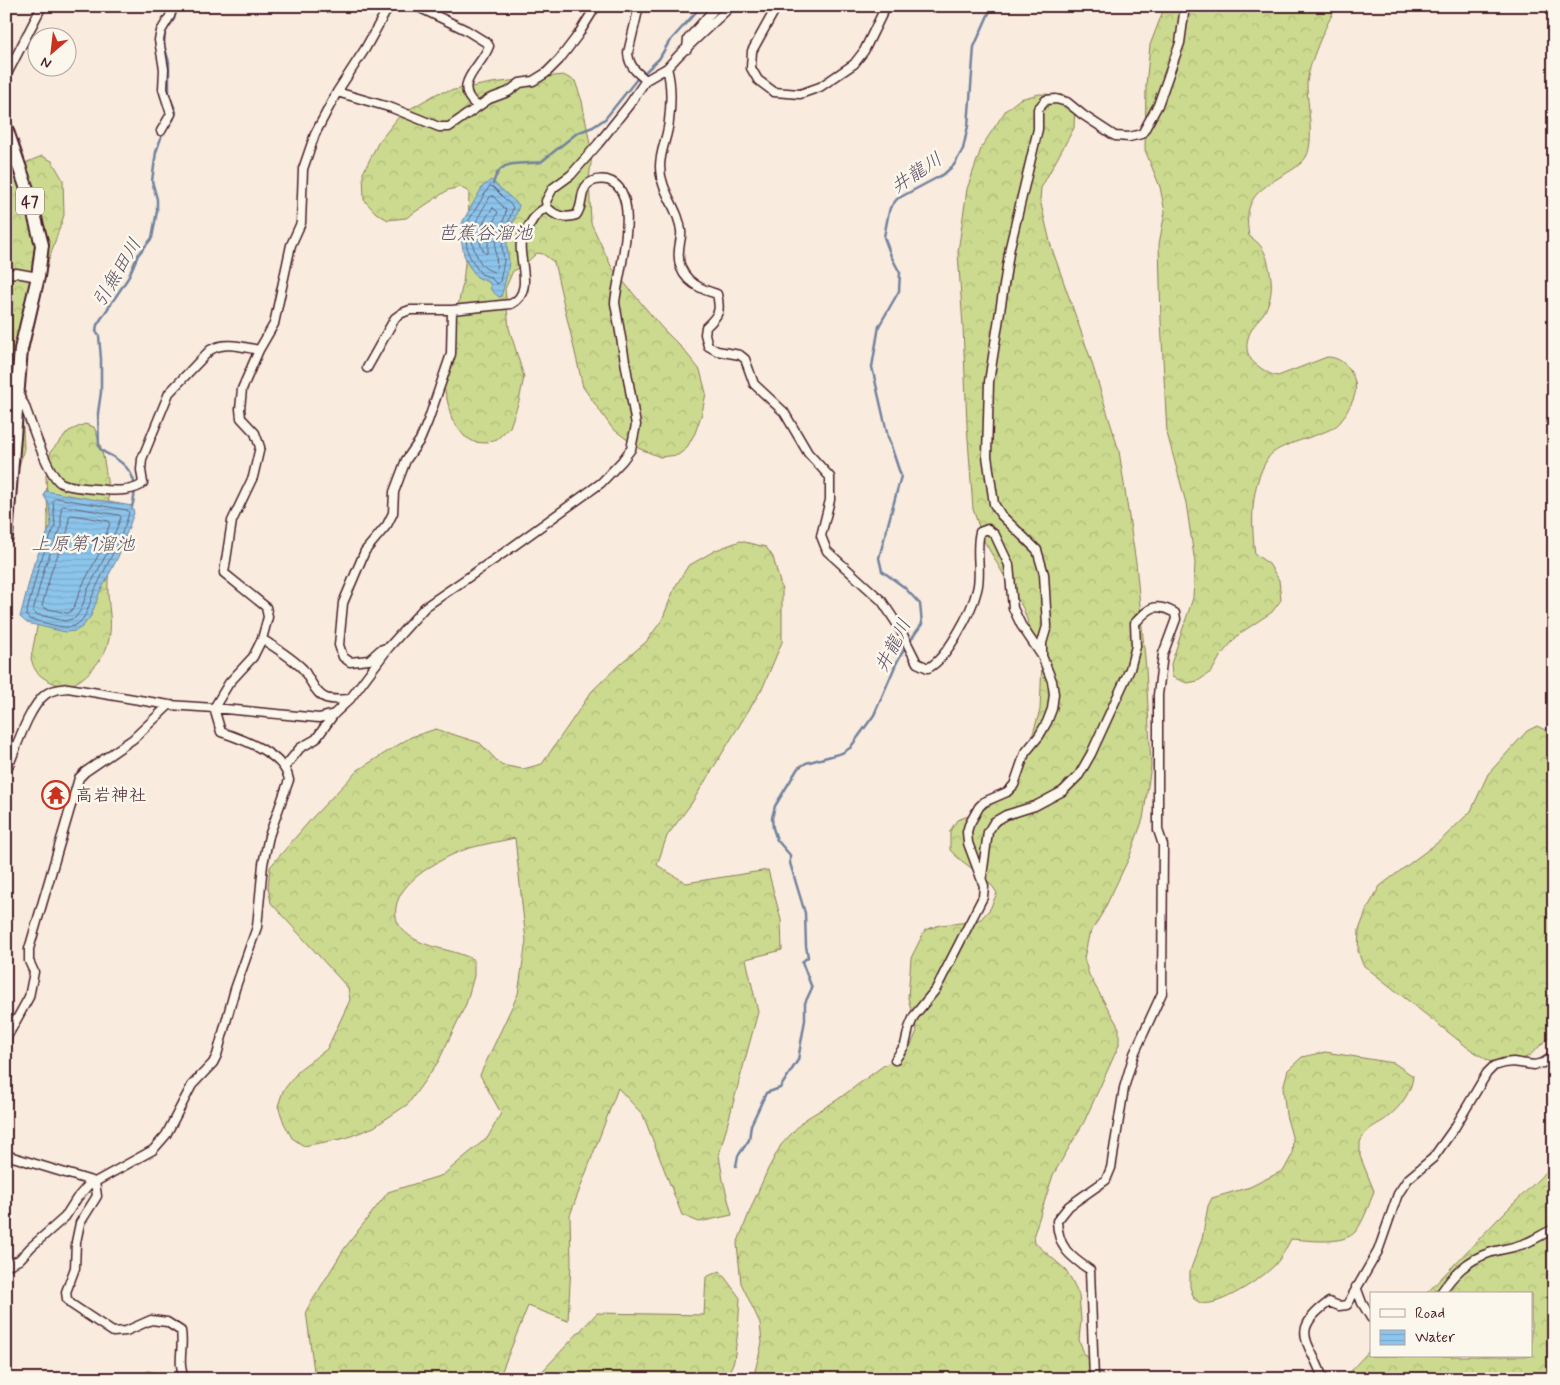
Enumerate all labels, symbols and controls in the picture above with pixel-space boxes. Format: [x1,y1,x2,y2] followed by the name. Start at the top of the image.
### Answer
[28,28,78,78] north arrow
[38,52,55,73] text: N
[886,147,947,200] water label: 井龍川
[16,188,44,215] road number: 47
[437,221,533,246] water label: 芭蕉谷溜池
[87,234,148,312] water label: 引無田川
[31,532,136,557] water label: 上原第1溜池
[869,615,917,677] water label: 井龍川
[41,780,71,810] temple icon: 高岩神社
[75,784,147,808] place label: 高岩神社
[1370,1292,1532,1358] legend
[1415,1304,1445,1324] text: Road
[1415,1328,1455,1348] text: Water

